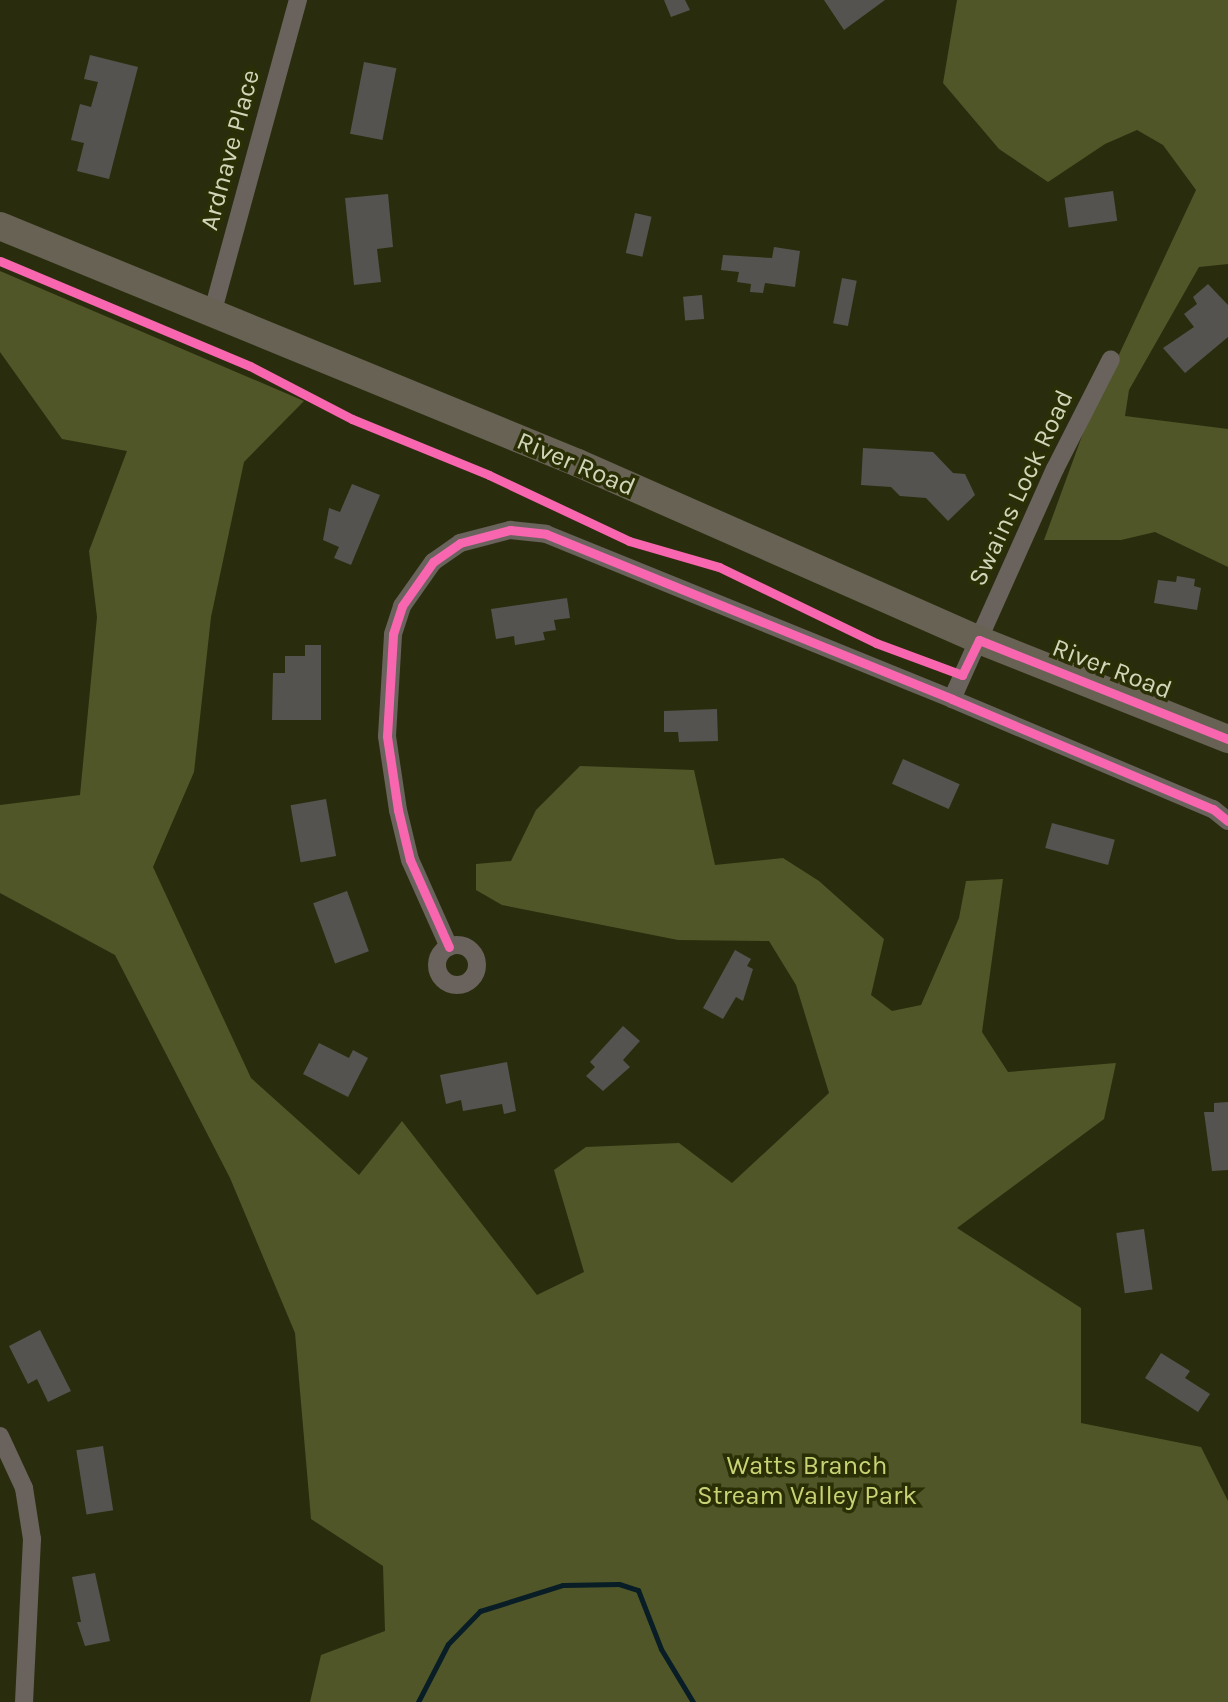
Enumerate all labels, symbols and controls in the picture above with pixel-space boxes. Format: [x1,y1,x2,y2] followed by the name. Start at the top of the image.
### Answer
[194,66,266,234] street label: Ardnave Place
[962,385,1080,591] street label: Swains Lock Road
[512,425,640,503] street label: River Road
[1048,632,1176,706] street label: River Road
[697,1450,917,1512] park label: Watts Branch Stream Valley Park

